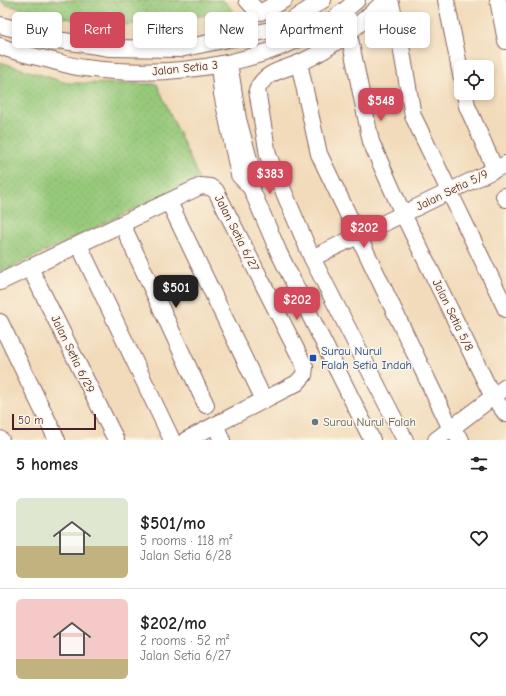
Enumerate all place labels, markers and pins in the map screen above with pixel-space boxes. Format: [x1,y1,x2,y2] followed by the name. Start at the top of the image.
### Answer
[357,88,405,122] pin: $548
[246,161,294,195] pin: $383
[340,215,388,249] pin: $202
[152,275,200,309] pin: $501
[273,287,321,321] pin: $202
[321,344,412,372] place label: Surau Nurul Falah Setia Indah
[308,353,318,363] marker: Surau Nurul Falah Setia Indah
[323,415,416,429] place label: Surau Nurul Falah
[310,417,320,427] marker: Surau Nurul Falah

